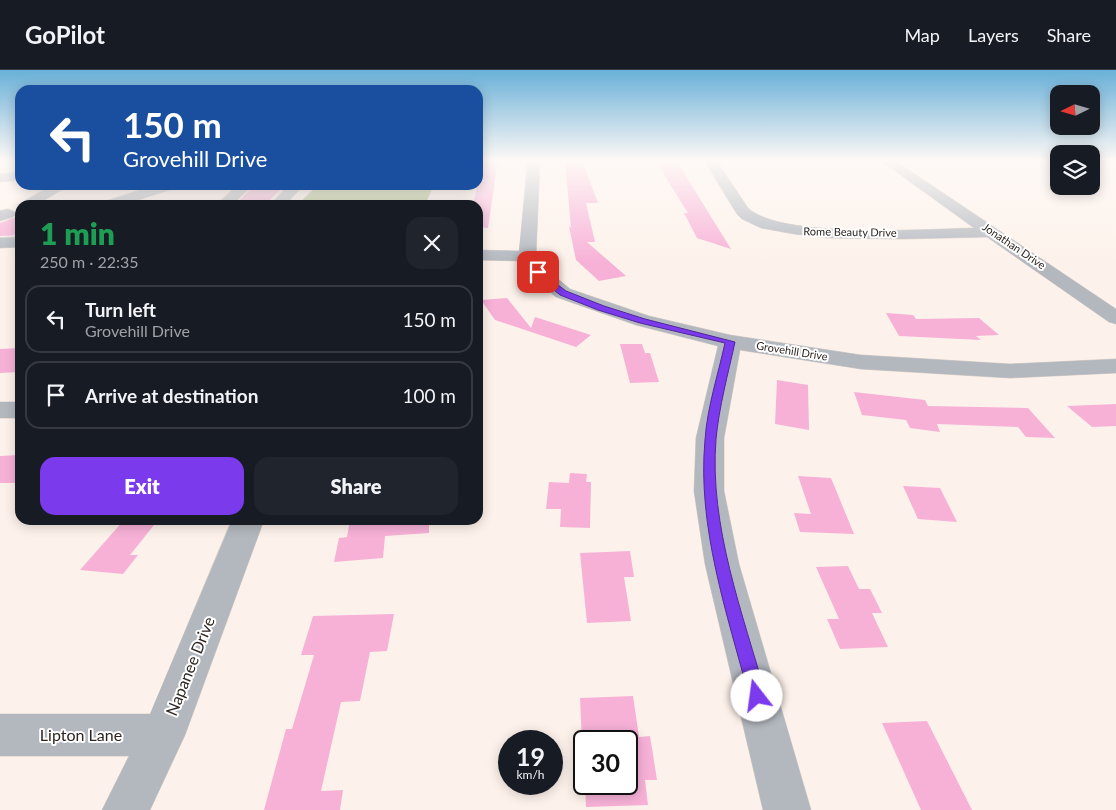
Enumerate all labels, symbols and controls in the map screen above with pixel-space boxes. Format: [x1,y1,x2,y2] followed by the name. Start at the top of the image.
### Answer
[25,20,105,49] text: GoPilot
[904,24,940,46] text: Map
[968,24,1019,46] text: Layers
[1047,24,1091,46] text: Share
[1050,85,1100,135] north arrow
[1050,85,1100,195] map controls
[123,103,222,145] text: 150 m
[40,105,105,170] icon: left
[123,145,267,172] text: Grovehill Drive
[1050,145,1100,195] button: layers
[40,215,115,251] text: 1 min
[406,217,458,269] button: close
[980,220,1048,271] street label: Jonathan Drive
[803,224,897,239] street label: Rome Beauty Drive
[517,251,559,293] pin
[40,252,139,271] text: 250 m · 22:35
[524,258,552,286] icon: arrive
[85,298,156,321] text: Turn left
[42,305,70,333] icon: left
[402,308,456,331] text: 150 m
[85,321,190,340] text: Grovehill Drive
[755,338,829,363] street label: Grovehill Drive
[42,381,70,409] icon: arrive
[85,384,258,407] text: Arrive at destination
[402,384,456,407] text: 100 m
[40,457,244,515] button: Exit
[254,457,458,515] button: Share
[161,614,218,718] street label: Napanee Drive
[730,669,782,721] position arrow
[40,725,122,744] street label: Lipton Lane
[573,730,638,795] speed limit sign: 30
[516,741,545,771] text: 19
[516,767,545,782] text: km/h

